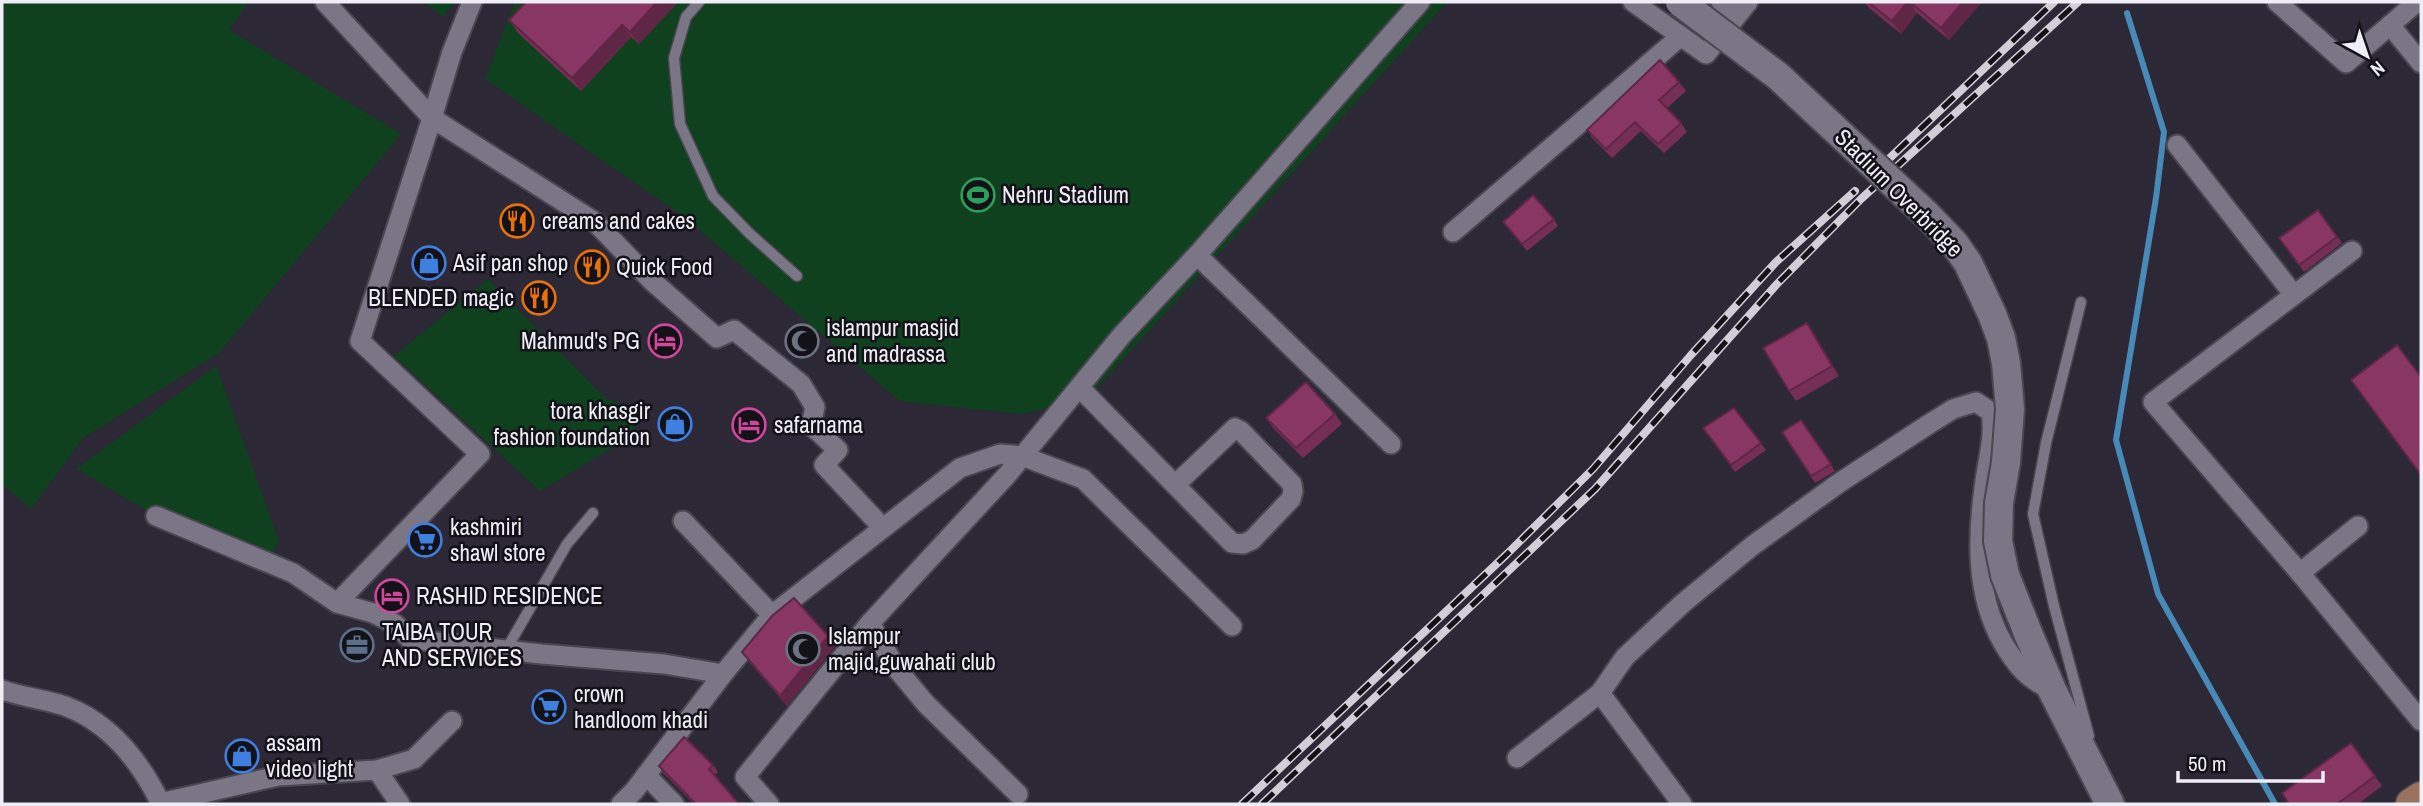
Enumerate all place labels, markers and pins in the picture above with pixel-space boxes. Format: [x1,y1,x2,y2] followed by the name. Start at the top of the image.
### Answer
[959,176,997,214] sports icon: Nehru Stadium
[1002,179,1129,210] place label: Nehru Stadium
[498,202,536,240] restaurant icon: creams and cakes
[542,205,695,236] place label: creams and cakes
[410,244,448,282] shop icon: Asif pan shop
[452,247,568,278] place label: Asif pan shop
[573,248,611,286] restaurant icon: Quick Food
[616,251,713,282] place label: Quick Food
[520,279,558,317] restaurant icon: BLENDED magic
[368,282,514,313] place label: BLENDED magic
[826,312,959,369] place label: islampur masjid and madrassa
[646,322,684,360] hotel icon: Mahmud's PG
[783,322,821,360] mosque icon: islampur masjid and madrassa
[521,325,640,356] place label: Mahmud's PG
[494,395,651,452] place label: tora khasgir fashion foundation
[656,405,694,443] shop icon: tora khasgir fashion foundation
[730,406,768,444] hotel icon: safarnama
[774,409,864,440] place label: safarnama
[450,511,545,568] place label: kashmiri shawl store
[406,521,444,559] supermarket icon: kashmiri shawl store
[373,577,411,615] hotel icon: RASHID RESIDENCE
[416,580,603,611] place label: RASHID RESIDENCE
[381,616,522,673] place label: TAIBA TOUR AND SERVICES
[828,620,996,677] place label: Islampur majid,guwahati club
[338,626,376,664] office icon: TAIBA TOUR AND SERVICES
[784,630,822,668] mosque icon: Islampur majid,guwahati club
[574,678,708,735] place label: crown handloom khadi
[530,688,568,726] supermarket icon: crown handloom khadi
[266,727,353,784] place label: assam video light
[223,737,261,775] shop icon: assam video light

